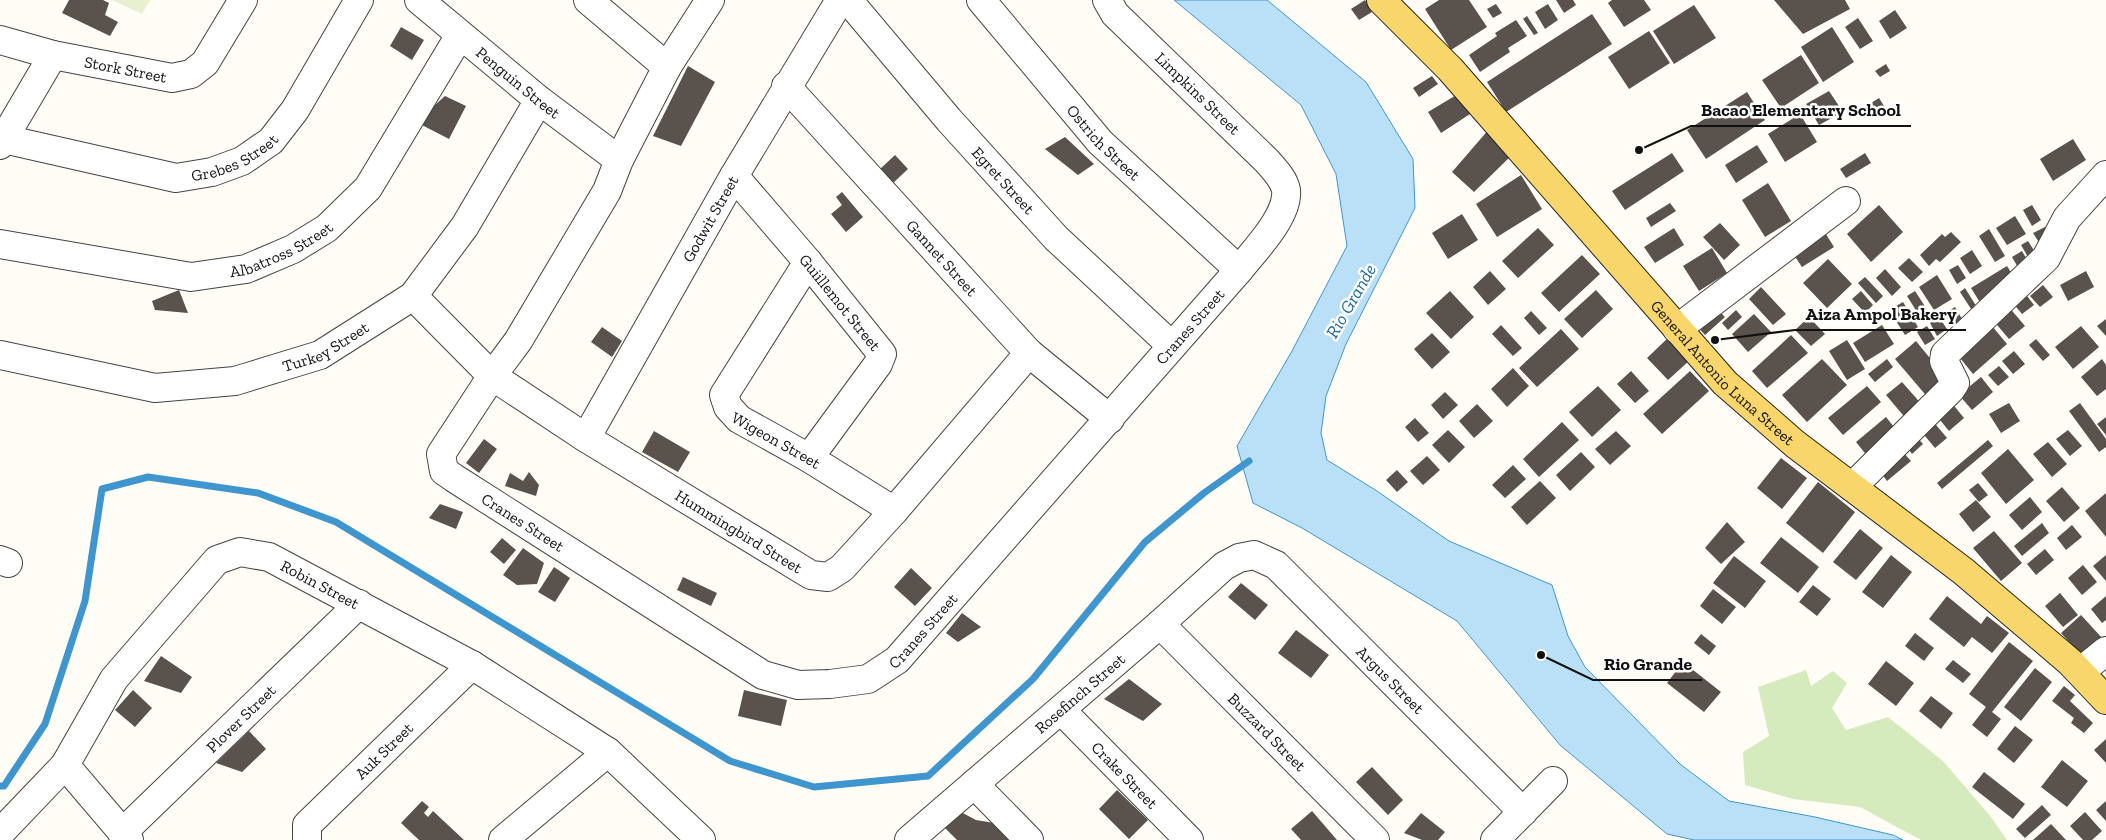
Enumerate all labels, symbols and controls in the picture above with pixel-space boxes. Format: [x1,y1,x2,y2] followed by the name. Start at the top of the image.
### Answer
[472,43,564,123] street label: Penguin Street
[1151,48,1244,139] street label: Limpkins Street
[83,52,168,87] street label: Stork Street
[1691,93,1911,126] callout: Bacao Elementary School
[1701,99,1901,121] text: Bacao Elementary School
[1063,101,1144,184] street label: Ostrich Street
[190,131,283,185] street label: Grebes Street
[968,143,1039,218] street label: Egret Street
[678,172,742,266] street label: Godwit Street
[902,216,981,300] street label: Gannet Street
[229,218,337,281] street label: Albatross Street
[795,250,885,355] street label: Guiillemot Street
[1321,260,1381,342] water label: Rio Grande
[1152,285,1228,368] street label: Cranes Street
[1647,296,1798,449] street label: General Antonio Luna Street
[1795,297,1966,330] callout: Aiza Ampol Bakery
[1806,303,1957,325] text: Aiza Ampol Bakery
[280,318,372,376] street label: Turkey Street
[728,408,824,473] street label: Wigeon Street
[672,486,806,577] street label: Hummingbird Street
[478,489,568,556] street label: Cranes Street
[277,556,362,613] street label: Robin Street
[885,589,961,673] street label: Cranes Street
[1352,642,1428,718] street label: Argus Street
[1593,647,1702,680] callout: Rio Grande
[1031,650,1129,738] street label: Rosefinch Street
[1604,653,1693,675] text: Rio Grande
[202,681,280,757] street label: Plover Street
[1224,689,1310,775] street label: Buzzard Street
[351,719,417,783] street label: Auk Street
[1087,738,1162,813] street label: Crake Street

